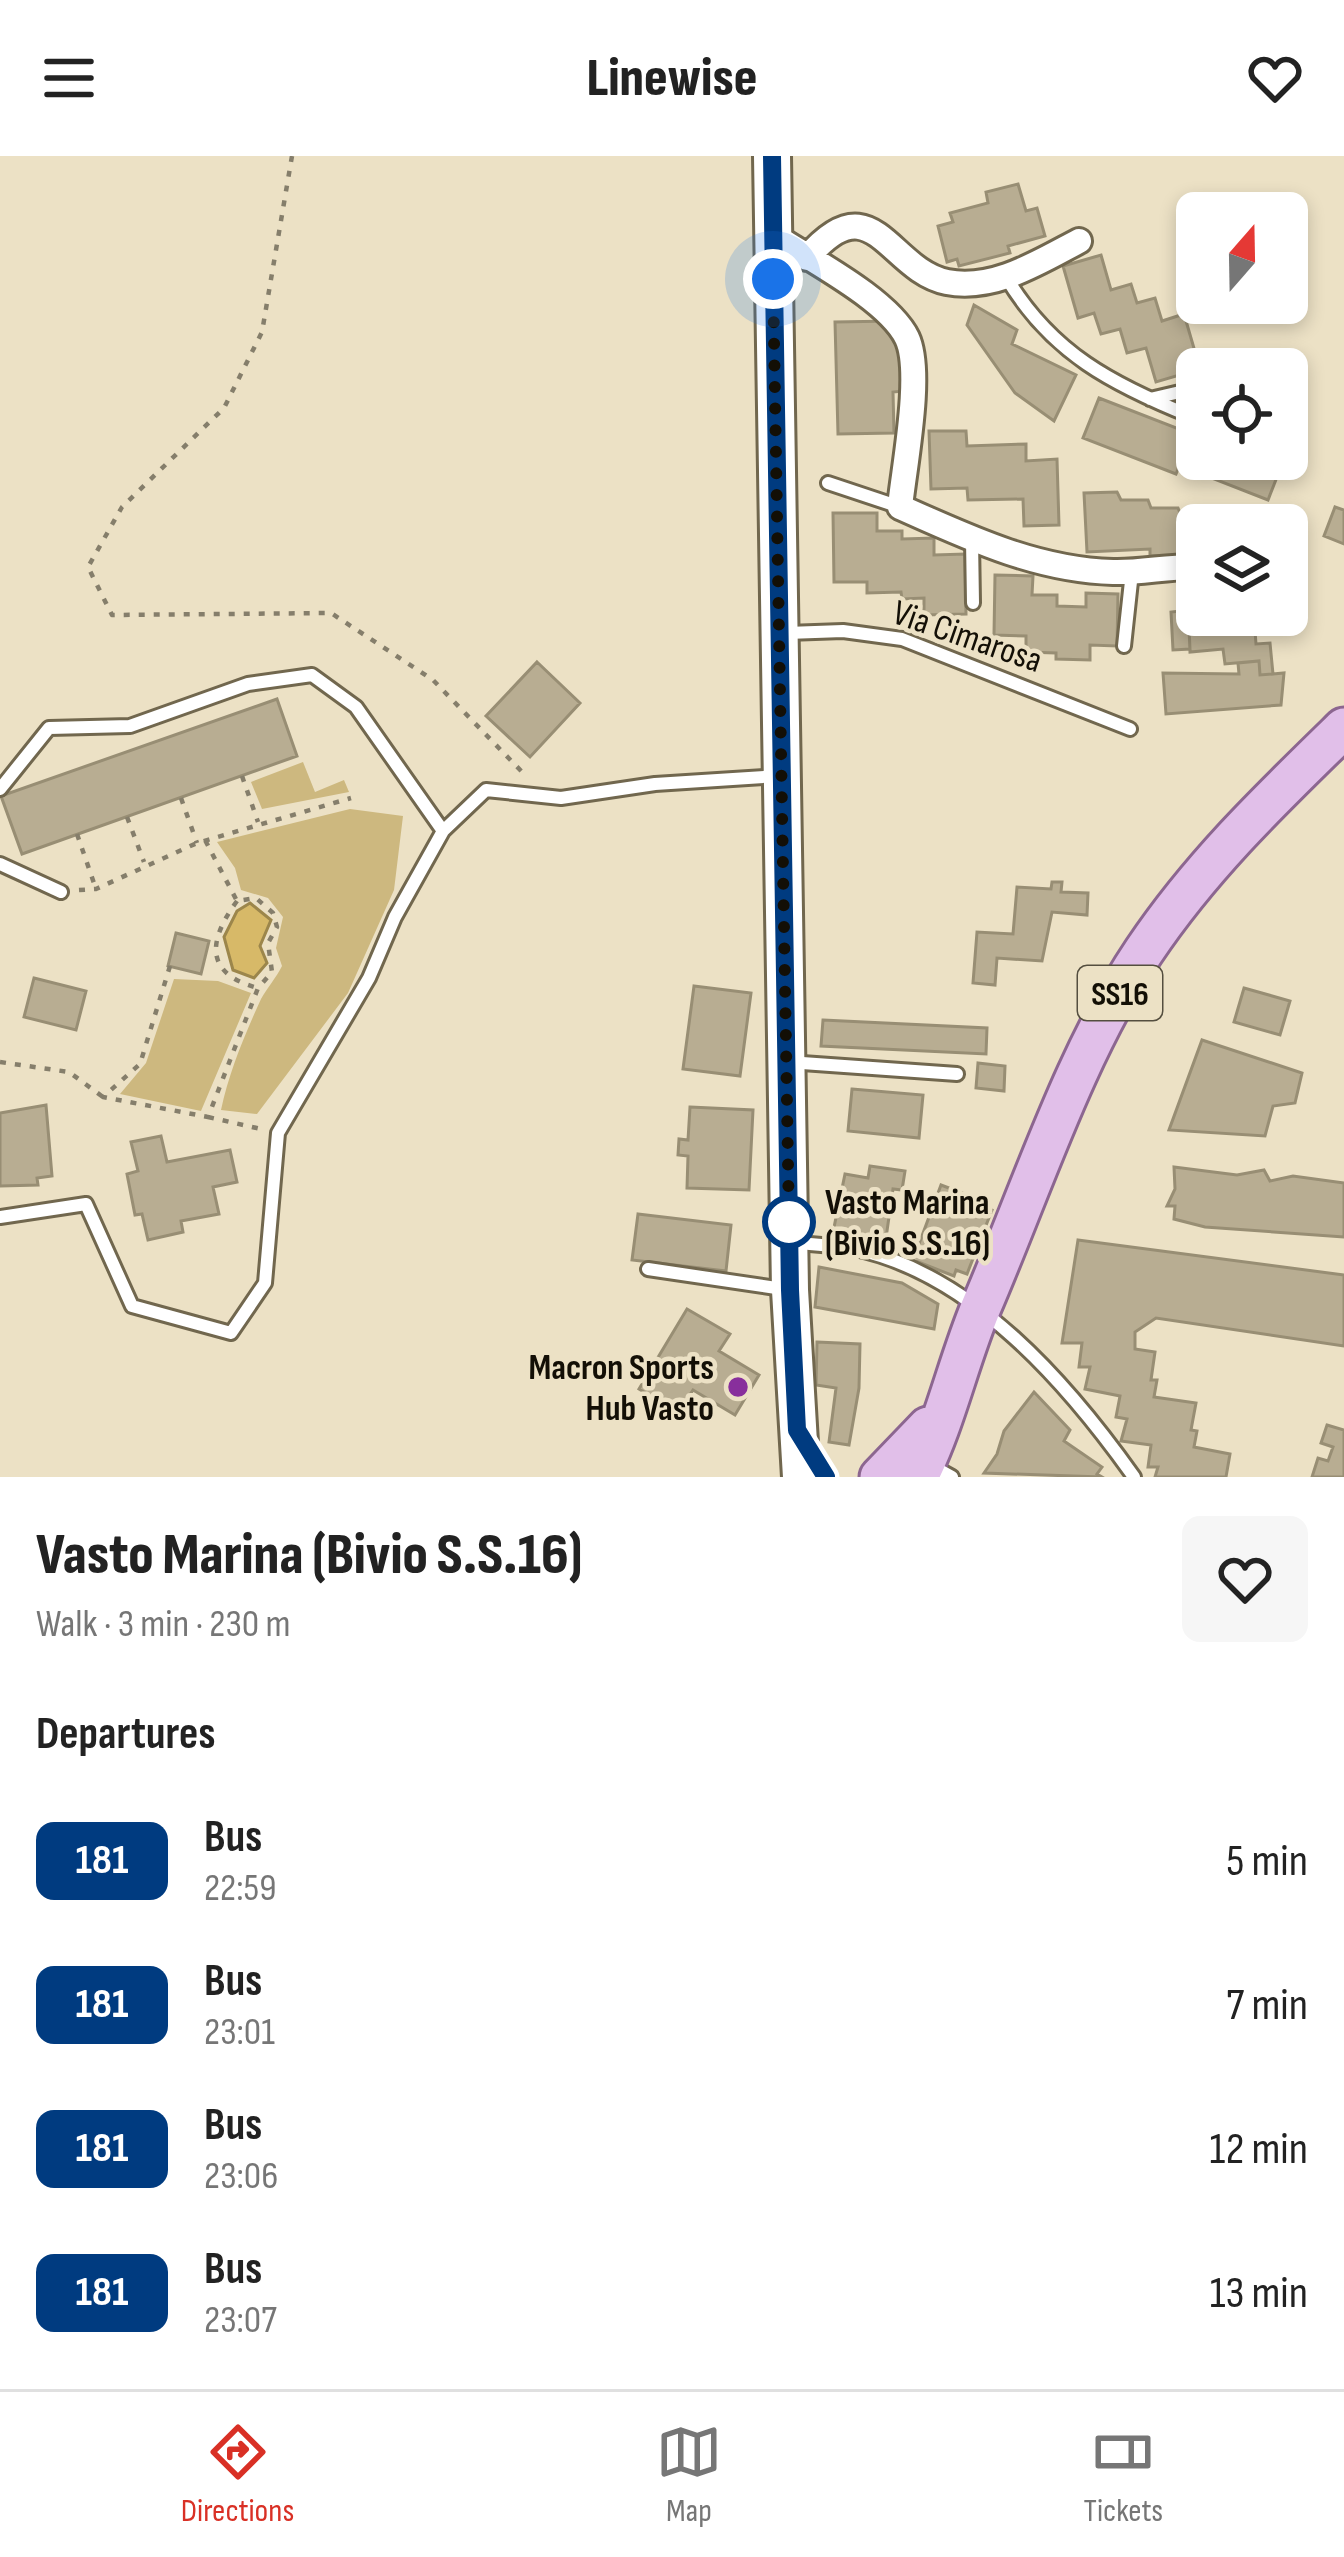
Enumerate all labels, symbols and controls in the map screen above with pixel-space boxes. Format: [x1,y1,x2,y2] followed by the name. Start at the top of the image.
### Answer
[36,45,102,111] icon: menu
[1242,45,1308,111] icon: heart
[586,46,758,111] text: Linewise
[1176,192,1308,324] north arrow
[1176,192,1308,636] map controls
[743,249,803,309] your location
[1176,348,1308,480] button: locate
[1176,504,1308,636] button: layers
[887,592,1047,683] street label: Via Cimarosa
[1078,966,1162,1020] road number: SS16
[825,1182,990,1266] place label: Vasto Marina (Bivio S.S.16)
[764,1197,814,1247] marker: Vasto Marina (Bivio S.S.16)
[528,1347,714,1431] place label: Macron Sports Hub Vasto
[725,1374,751,1400] marker: Macron Sports Hub Vasto
[1182,1516,1308,1642] button: heart
[36,1522,582,1590] text: Vasto Marina (Bivio S.S.16)
[36,1601,290,1648] text: Walk · 3 min · 230 m
[36,1707,215,1762] text: Departures
[204,1810,262,1865] text: Bus
[1226,1834,1308,1889] text: 5 min
[76,1835,128,1886] text: 181
[204,1865,276,1912] text: 22:59
[204,1954,262,2009] text: Bus
[1226,1978,1308,2033] text: 7 min
[76,1979,128,2030] text: 181
[204,2009,275,2056] text: 23:01
[204,2098,262,2153] text: Bus
[1210,2122,1308,2177] text: 12 min
[76,2123,128,2174] text: 181
[204,2153,278,2200] text: 23:06
[204,2242,262,2297] text: Bus
[1210,2266,1308,2321] text: 13 min
[76,2267,128,2318] text: 181
[204,2297,277,2344] text: 23:07
[181,2419,294,2531] tab: Directions
[656,2419,722,2531] tab: Map
[1083,2419,1163,2531] tab: Tickets

